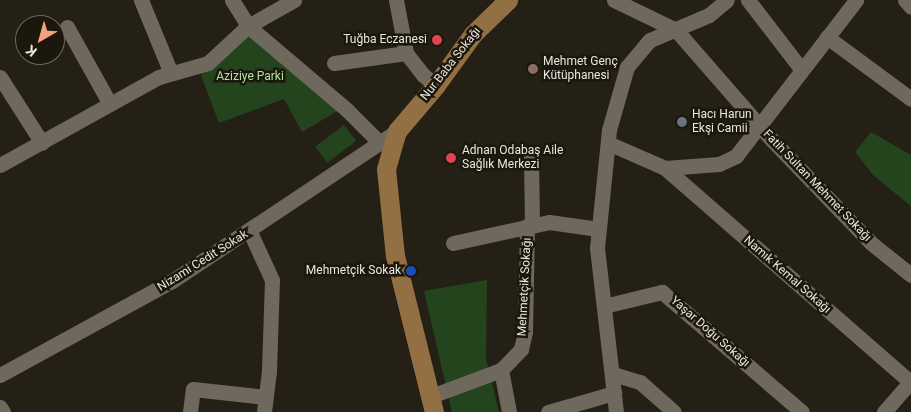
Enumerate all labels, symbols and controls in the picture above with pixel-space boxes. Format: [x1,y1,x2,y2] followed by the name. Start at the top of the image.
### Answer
[15,15,65,65] north arrow
[418,25,484,103] street label: Nur Baba Sokağı
[343,33,427,47] place label: Tuğba Eczanesi
[431,34,443,46] marker: Tuğba Eczanesi
[23,42,40,60] text: K
[543,55,618,83] place label: Mehmet Genç Kütüphanesi
[527,63,539,75] marker: Mehmet Genç Kütüphanesi
[216,70,284,84] park label: Aziziye Parki
[692,108,752,136] place label: Hacı Harun Ekşi Camii
[676,116,688,128] marker: Hacı Harun Ekşi Camii
[760,127,874,245] street label: Fatih Sultan Mehmet Sokağı
[462,144,563,172] place label: Adnan Odabaş Aile Sağlık Merkezi
[444,151,458,165] marker: Adnan Odabaş Aile Sağlık Merkezi
[155,227,251,295] street label: Nizami Cedit Sokak
[741,233,833,317] street label: Namık Kemal Sokağı
[515,237,535,337] street label: Mehmetçik Sokağı
[306,264,401,278] place label: Mehmetçik Sokak
[405,265,417,277] marker: Mehmetçik Sokak
[667,294,753,370] street label: Yaşar Doğu Sokağı

